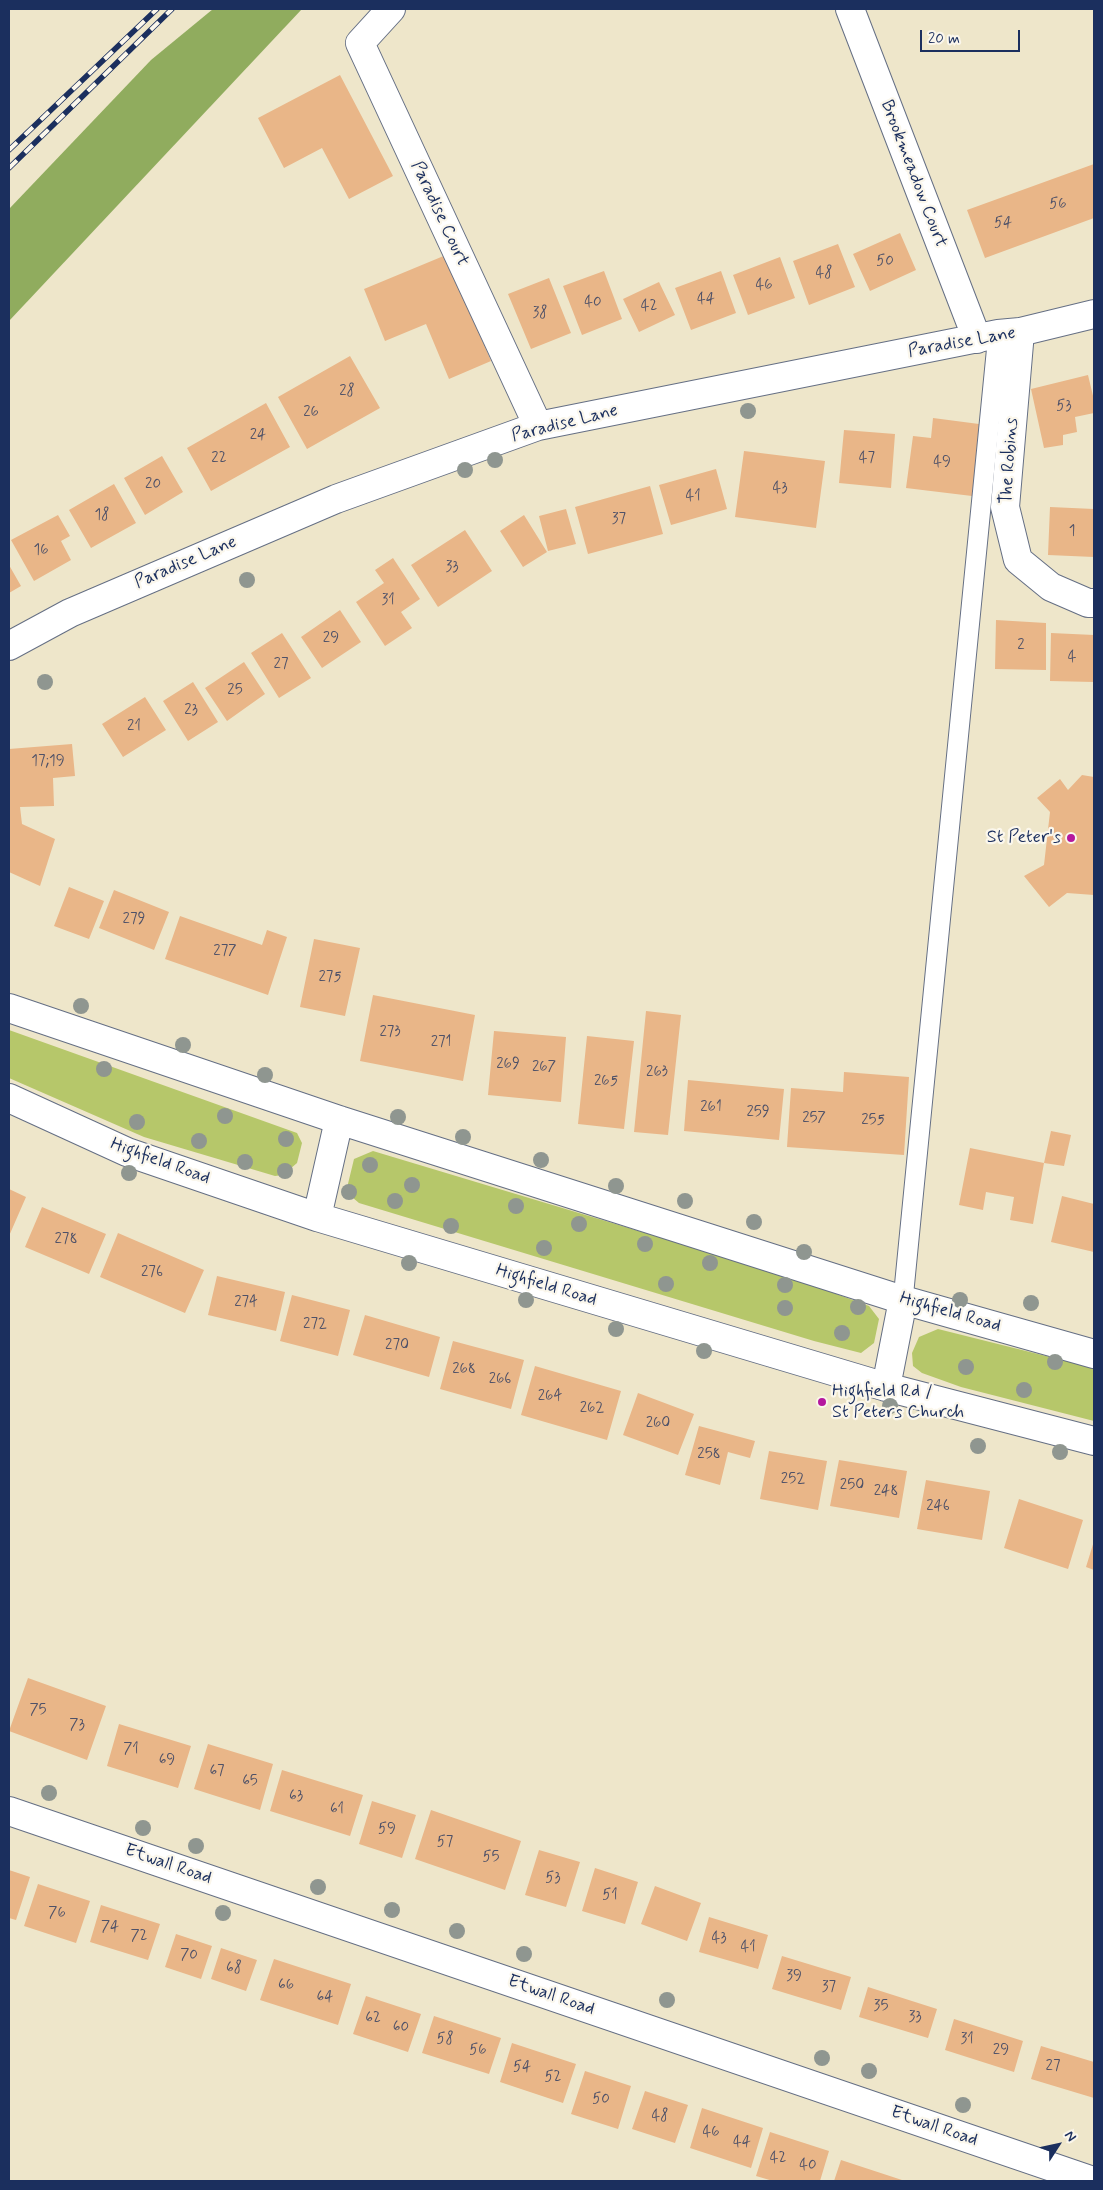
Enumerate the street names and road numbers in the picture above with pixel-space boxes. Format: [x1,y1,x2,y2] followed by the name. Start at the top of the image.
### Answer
[875,97,951,251] street label: Brookmeadow Court
[405,158,473,270] street label: Paradise Court
[907,323,1017,363] street label: Paradise Lane
[510,400,620,448] street label: Paradise Lane
[996,417,1024,505] street label: The Robins
[132,532,240,594] street label: Paradise Lane
[107,1134,213,1190] street label: Highfield Road
[493,1260,599,1312] street label: Highfield Road
[897,1288,1003,1338] street label: Highfield Road
[122,1840,214,1890] street label: Etwall Road
[505,1971,597,2021] street label: Etwall Road
[888,2102,980,2152] street label: Etwall Road

